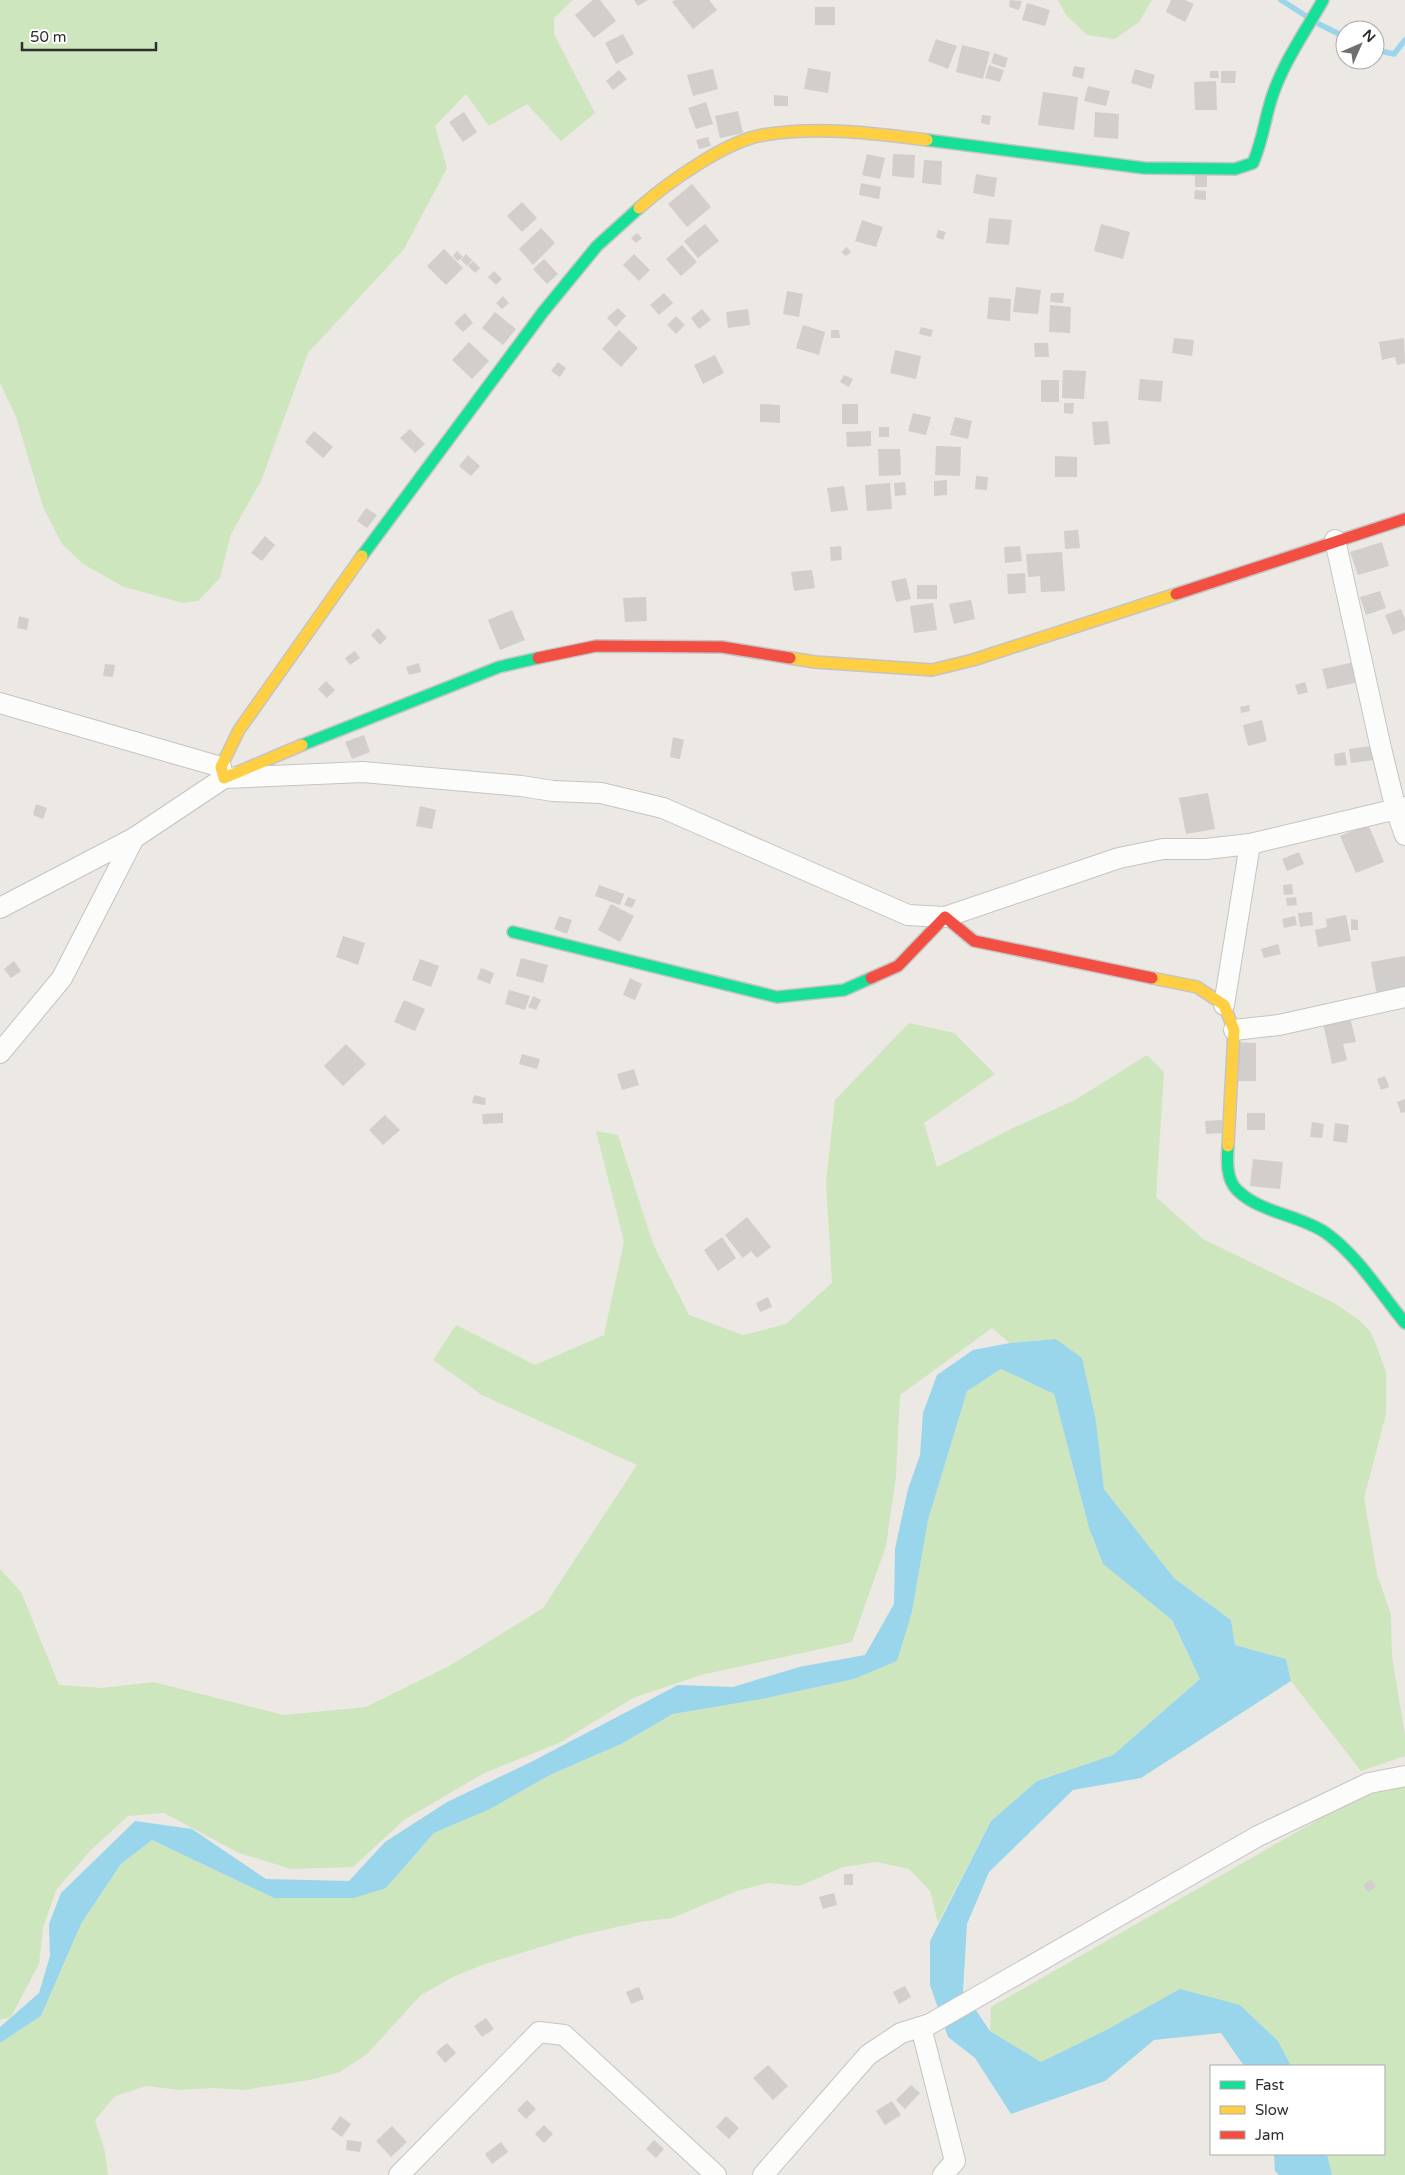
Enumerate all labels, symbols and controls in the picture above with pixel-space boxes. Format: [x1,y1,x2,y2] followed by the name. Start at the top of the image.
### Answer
[22,20,156,52] scale bar
[1335,20,1385,70] north arrow
[1359,26,1379,46] text: N
[30,28,67,46] text: 50 m
[1210,2065,1385,2155] legend
[1255,2076,1285,2094] text: Fast
[1255,2101,1289,2119] text: Slow
[1255,2126,1284,2144] text: Jam

